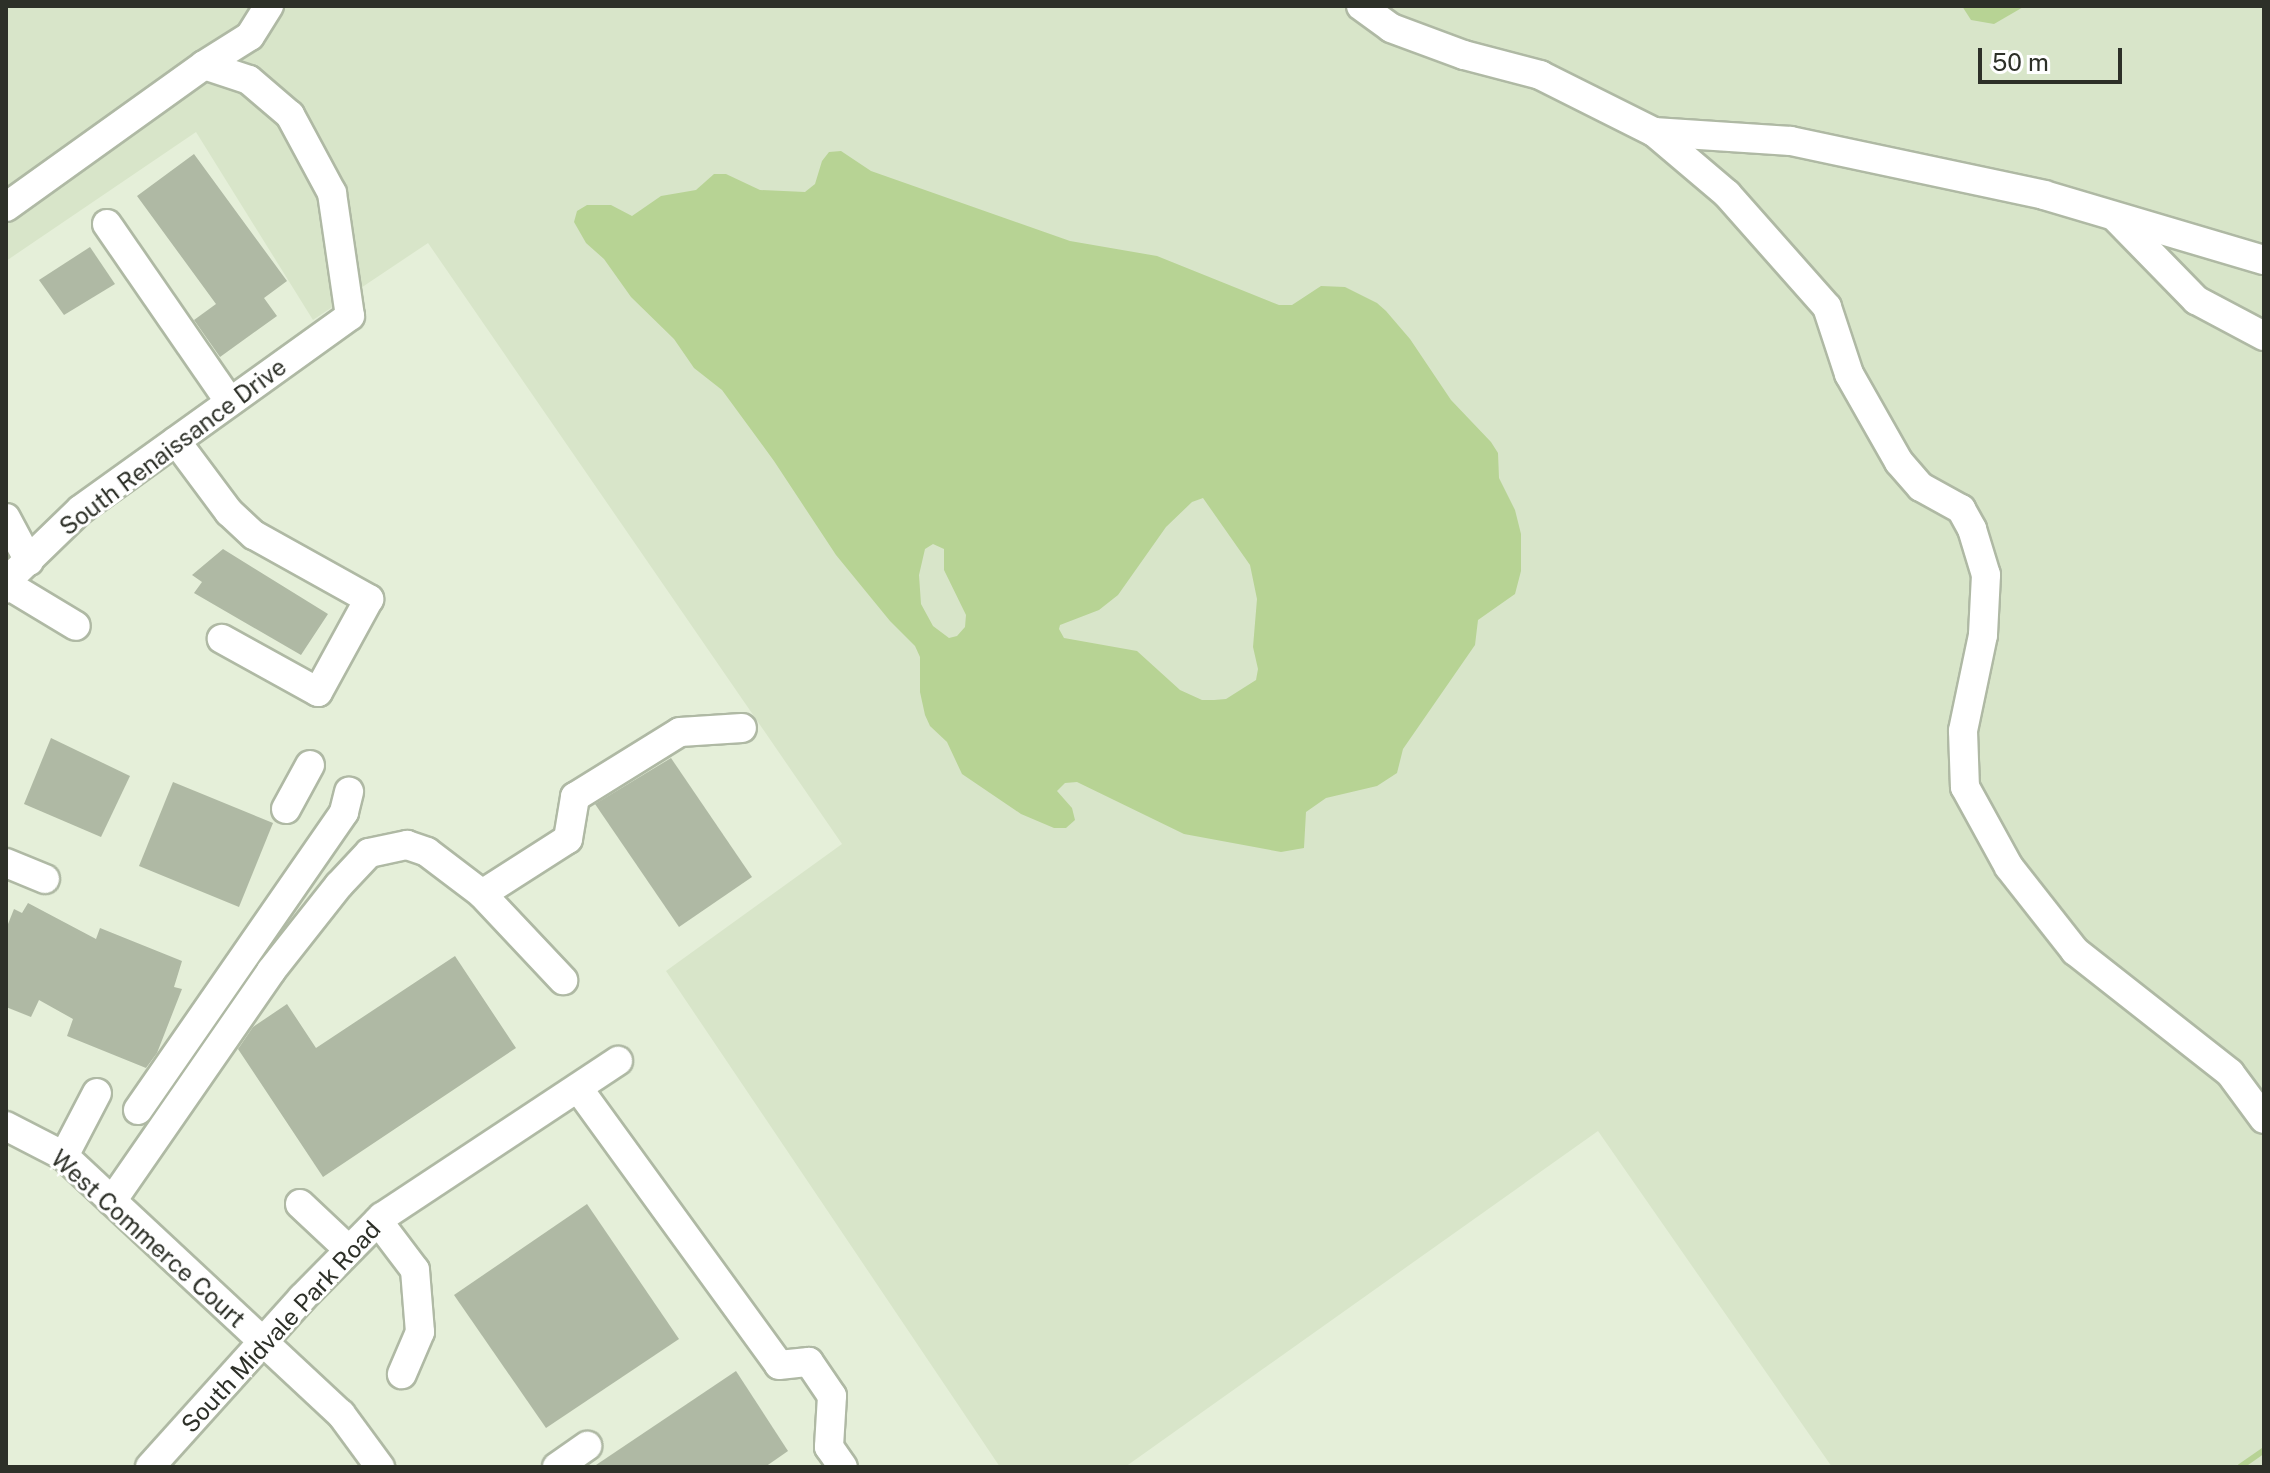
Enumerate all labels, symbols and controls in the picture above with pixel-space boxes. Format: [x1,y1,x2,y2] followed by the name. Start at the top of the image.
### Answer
[1982,32,2126,82] scale bar
[1992,48,2049,76] text: 50 m
[54,352,292,542] street label: South Renaissance Drive
[45,1144,251,1334] street label: West Commerce Court
[175,1215,387,1439] street label: South Midvale Park Road

